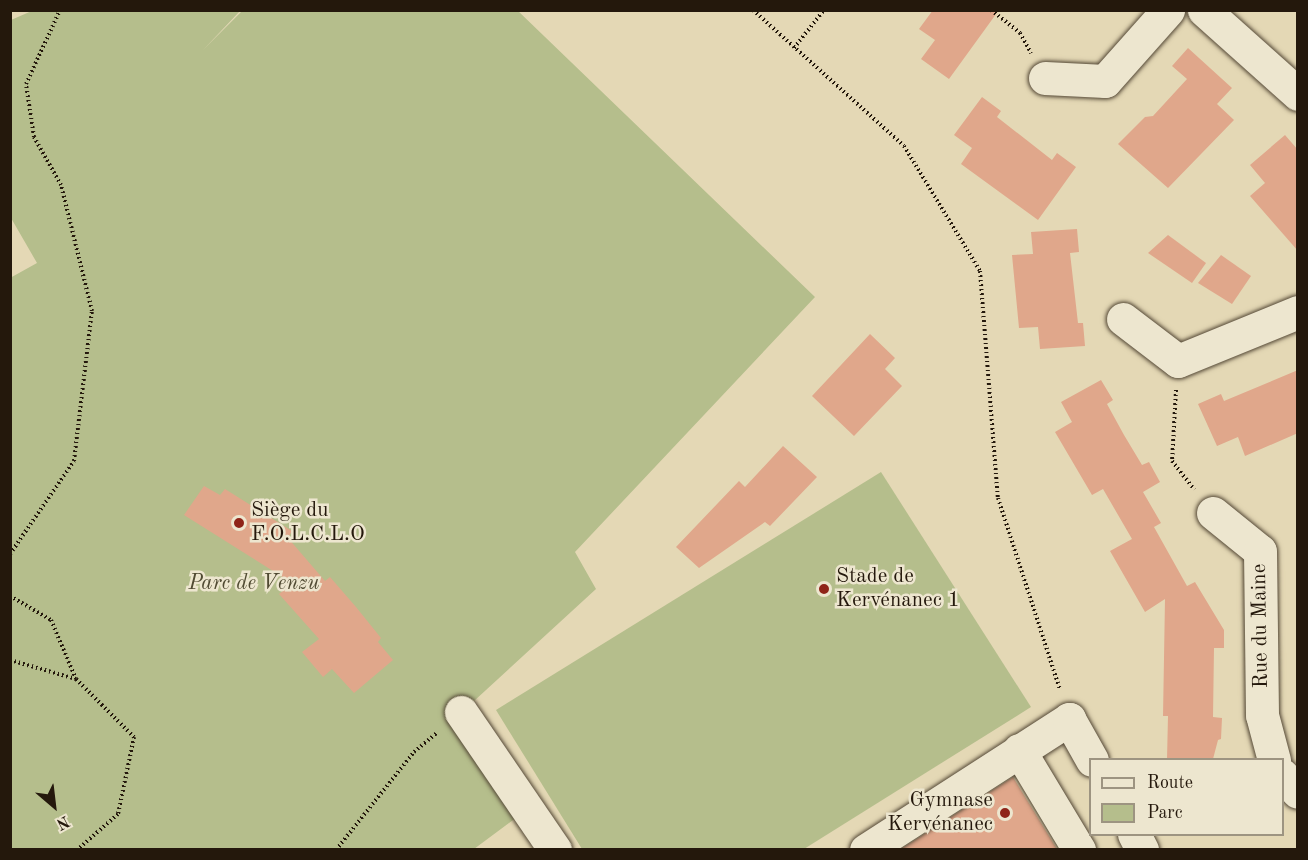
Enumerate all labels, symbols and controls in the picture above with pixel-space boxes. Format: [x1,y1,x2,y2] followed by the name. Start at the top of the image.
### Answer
[251,498,365,548] place label: Siège du F.O.L.C.L.O
[232,516,246,530] marker: Siège du F.O.L.C.L.O
[836,564,960,614] place label: Stade de Kervénanec 1
[1247,564,1275,688] street label: Rue du Maine
[188,571,320,597] park label: Parc de Venzu
[817,582,831,596] marker: Stade de Kervénanec 1
[1089,758,1284,836] legend
[1147,774,1193,792] text: Route
[24,776,84,836] north arrow
[887,788,993,838] place label: Gymnase Kervénanec
[1147,804,1183,822] text: Parc
[998,806,1012,820] marker: Gymnase Kervénanec
[53,812,72,832] text: N

